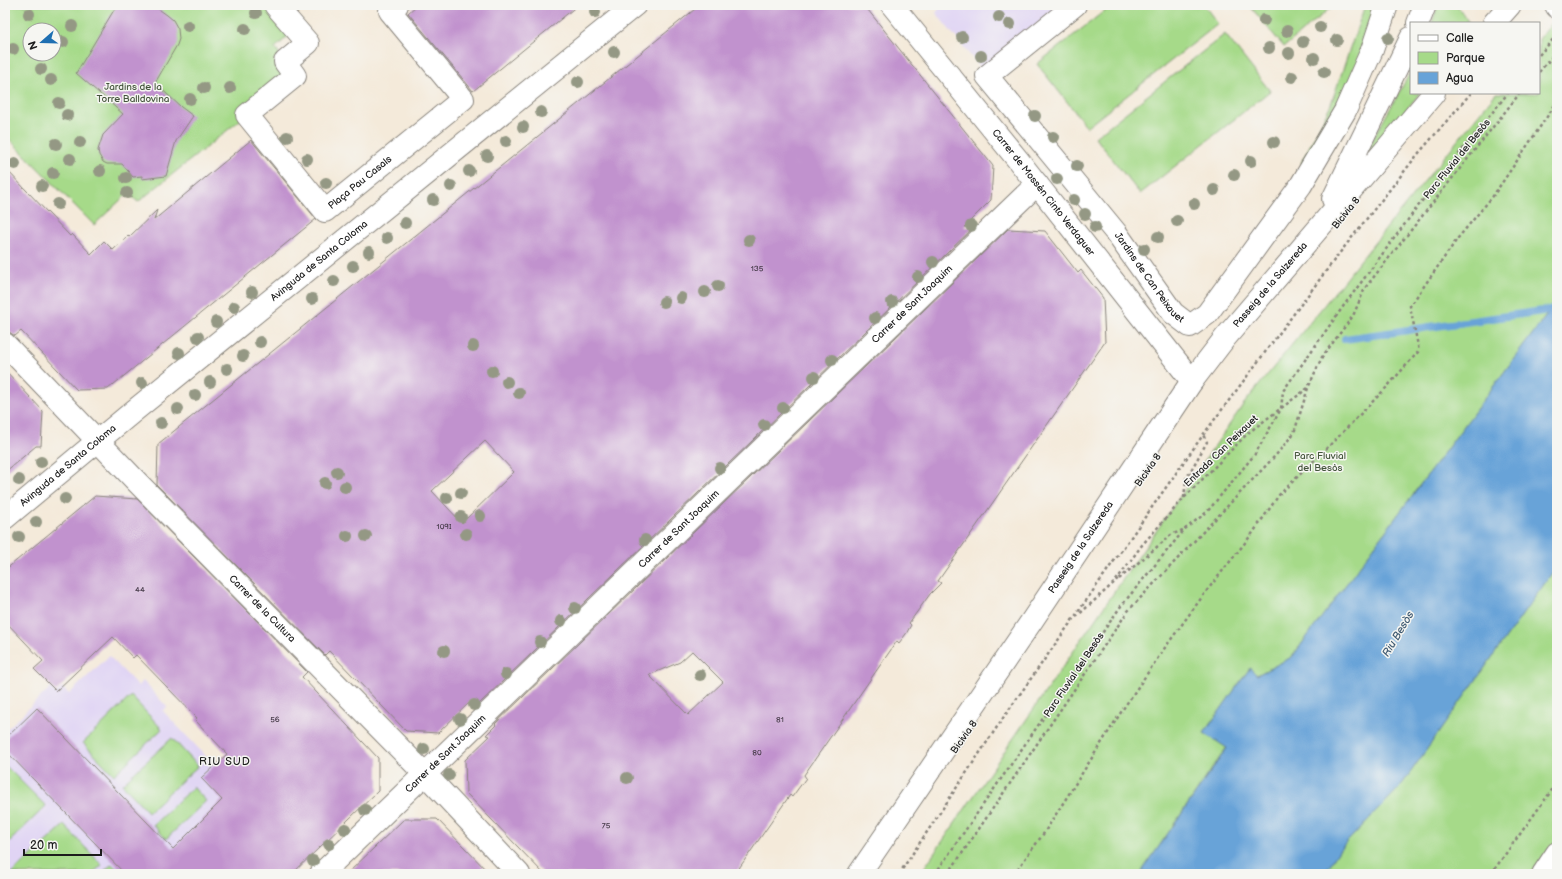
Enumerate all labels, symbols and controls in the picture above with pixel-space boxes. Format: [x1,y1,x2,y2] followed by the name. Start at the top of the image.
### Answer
[22,22,62,62] north arrow
[1410,22,1540,94] legend
[1446,31,1474,46] text: Calle
[26,39,41,51] text: N
[1446,51,1485,66] text: Parque
[1446,71,1474,86] text: Agua
[97,81,170,105] park label: Jardins de la Torre Balldovina
[1421,117,1493,201] street label: Parc Fluvial del Besòs
[989,127,1097,259] street label: Carrer de Mossèn Cinto Verdaguer
[326,153,394,212] street label: Plaça Pau Casals
[1329,194,1363,231] street label: Bicivia 8
[268,218,370,304] street label: Avinguda de Santa Coloma
[1112,230,1186,325] street label: Jardins de Can Peixauet
[1231,240,1310,330] street label: Passeig de la Salzereda
[869,263,955,346] street label: Carrer de Sant Joaquim
[751,264,764,273] house number: 135
[1181,413,1261,489] street label: Entrada Can Peixauet
[18,422,119,509] street label: Avinguda de Santa Coloma
[1294,450,1346,474] park label: Parc Fluvial del Besòs
[1132,451,1164,489] street label: Bicivia 8
[636,488,722,571] street label: Carrer de Sant Joaquim
[1046,499,1116,596] street label: Passeig de la Salzereda
[437,522,452,531] house number: 109I
[226,573,298,645] street label: Carrer de la Cultura
[135,585,145,594] house number: 44
[1379,608,1417,659] water label: Riu Besòs
[1041,630,1107,720] street label: Parc Fluvial del Besòs
[403,712,488,796] street label: Carrer de Sant Joaquim
[270,715,280,724] house number: 56
[776,715,784,724] house number: 81
[948,718,980,756] street label: Bicivia 8
[752,748,762,757] house number: 80
[199,755,251,768] district label: RIU SUD
[602,821,611,830] house number: 75
[24,831,101,857] scale bar
[30,838,57,853] text: 20 m

